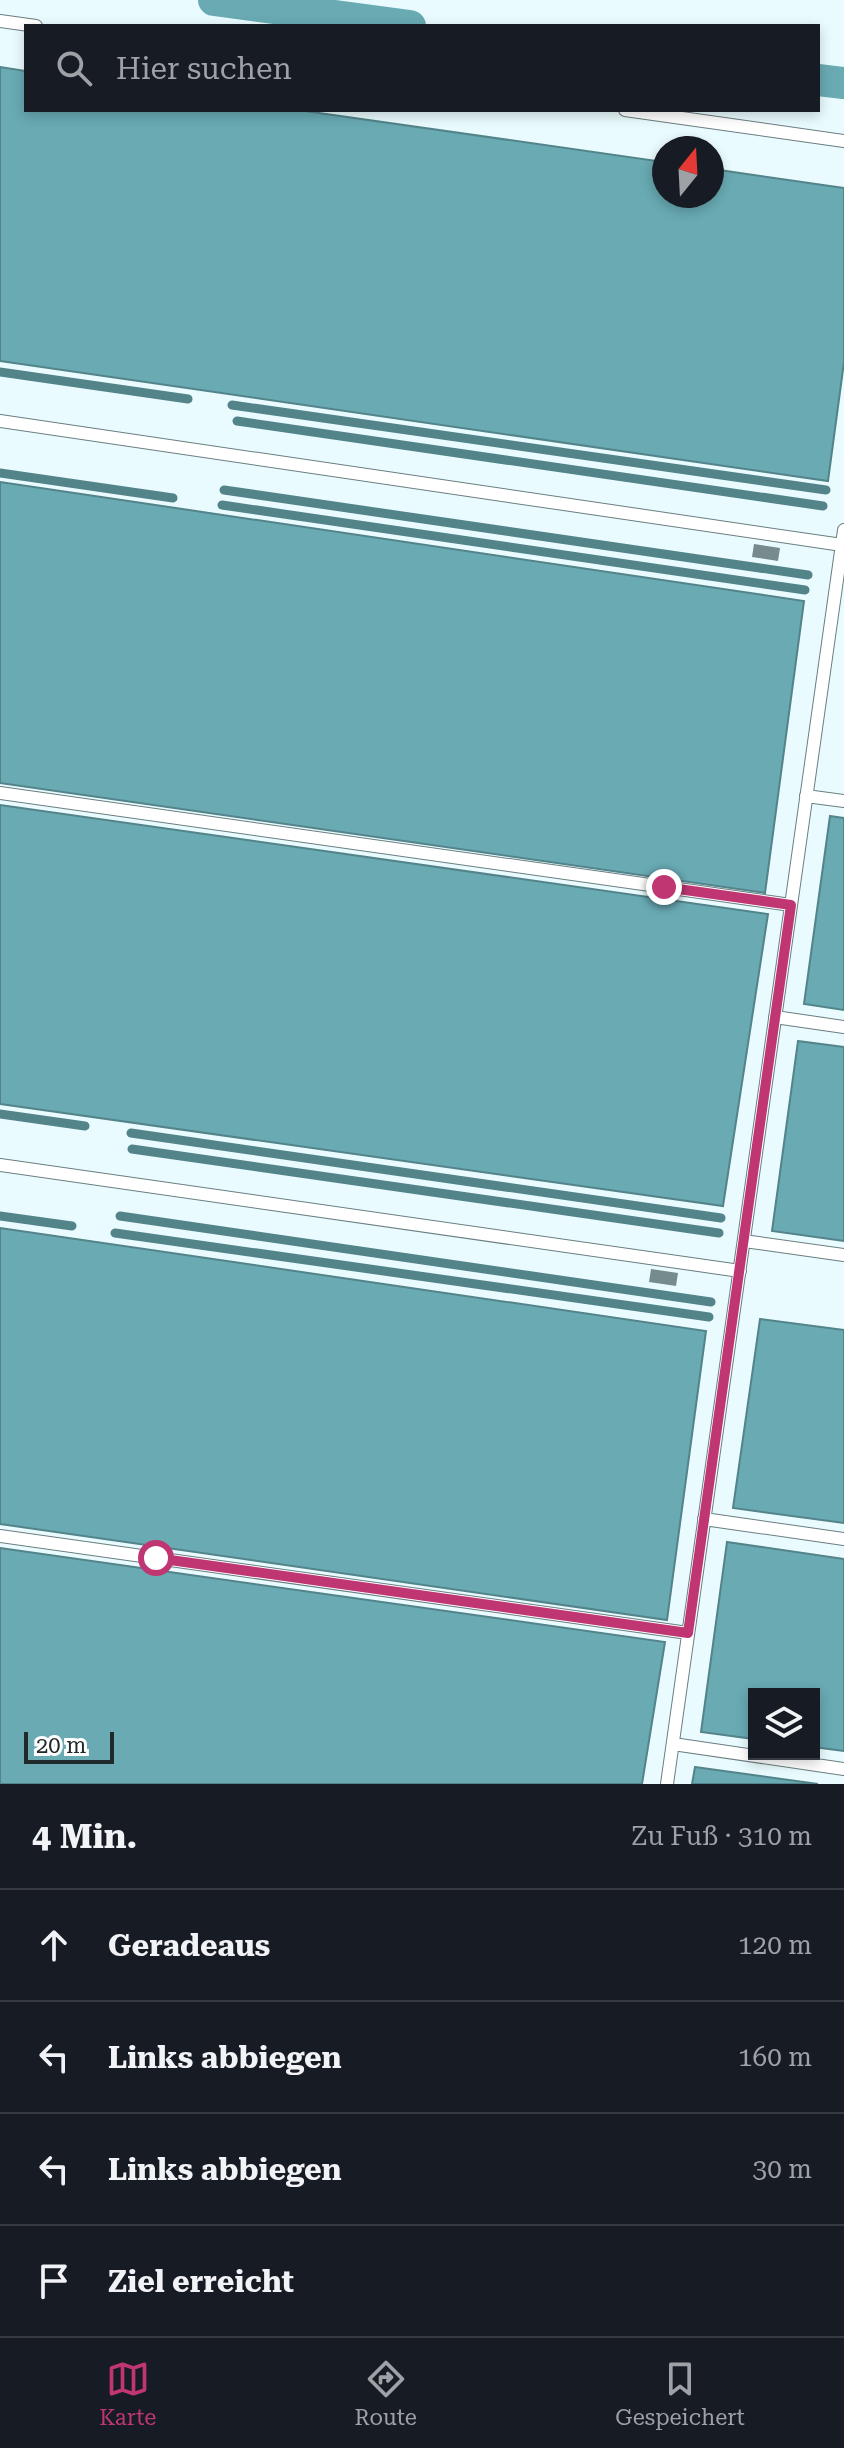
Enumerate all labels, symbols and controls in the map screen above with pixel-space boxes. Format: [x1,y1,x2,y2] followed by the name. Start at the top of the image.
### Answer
[24,24,820,112] search box
[52,46,96,90] icon: search
[116,51,292,86] text: Hier suchen
[652,136,724,208] north arrow
[646,869,682,905] route end
[138,1540,174,1576] route start
[748,1688,820,1760] map controls
[748,1688,820,1760] button: layers
[24,1728,114,1764] scale bar
[36,1733,86,1758] text: 20 m
[32,1816,137,1856] text: 4 Min.
[631,1821,812,1851] text: Zu Fuß · 310 m
[32,1923,76,1967] icon: ahead
[108,1928,270,1963] text: Geradeaus
[738,1930,812,1960] text: 120 m
[32,2035,76,2079] icon: left
[108,2040,342,2075] text: Links abbiegen
[738,2042,812,2072] text: 160 m
[32,2147,76,2191] icon: left
[108,2152,342,2187] text: Links abbiegen
[753,2154,812,2184] text: 30 m
[32,2259,76,2303] icon: arrive
[108,2264,294,2299] text: Ziel erreicht
[99,2357,156,2430] tab: Karte
[355,2357,417,2430] tab: Route
[615,2357,745,2430] tab: Gespeichert

